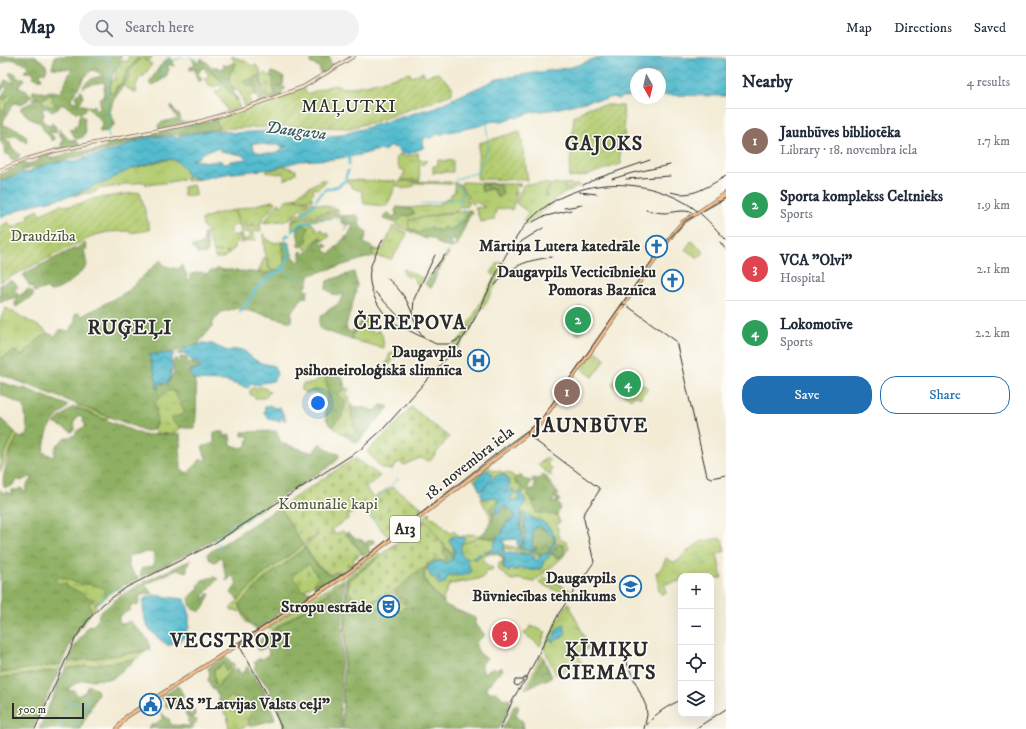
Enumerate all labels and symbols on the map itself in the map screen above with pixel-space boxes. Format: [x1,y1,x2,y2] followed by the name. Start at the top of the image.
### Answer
[630,68,666,104] north arrow
[301,96,397,118] district label: MAĻUTKI
[264,116,328,146] water label: Daugava
[565,132,643,157] district label: GAJOKS
[10,226,76,246] park label: Draudzība
[643,233,669,259] church icon: Mārtiņa Lutera katedrāle
[479,236,640,256] place label: Mārtiņa Lutera katedrāle
[497,262,657,300] place label: Daugavpils Vecticībnieku Pomoras Baznīca
[659,268,685,294] church icon: Daugavpils Vecticībnieku Pomoras Baznīca
[565,305,591,335] pin: 2
[353,310,467,336] district label: ČEREPOVA
[87,316,173,341] district label: RUĢEĻI
[294,342,463,380] place label: Daugavpils psihoneiroloģiskā slimnīca
[465,348,491,374] hospital icon: Daugavpils psihoneiroloģiskā slimnīca
[615,369,641,399] pin: 4
[554,377,580,407] pin: 1
[308,393,328,413] your location
[532,414,648,439] district label: JAUNBŪVE
[420,422,518,504] street label: 18. novembra iela
[278,494,378,514] park label: Komunālie kapi
[390,516,420,542] road number: A13
[472,568,617,606] place label: Daugavpils Būvniecības tehnikums
[618,574,644,600] school or university icon: Daugavpils Būvniecības tehnikums
[375,594,401,620] theatre icon: Stropu estrāde
[281,597,372,617] place label: Stropu estrāde
[492,619,518,649] pin: 3
[169,629,292,654] district label: VECSTROPI
[558,638,656,686] district label: ĶĪMIĶU CIEMATS
[138,691,164,717] public building icon: VAS "Latvijas Valsts ceļi"
[165,694,330,714] place label: VAS "Latvijas Valsts ceļi"
[12,701,84,720] scale bar

